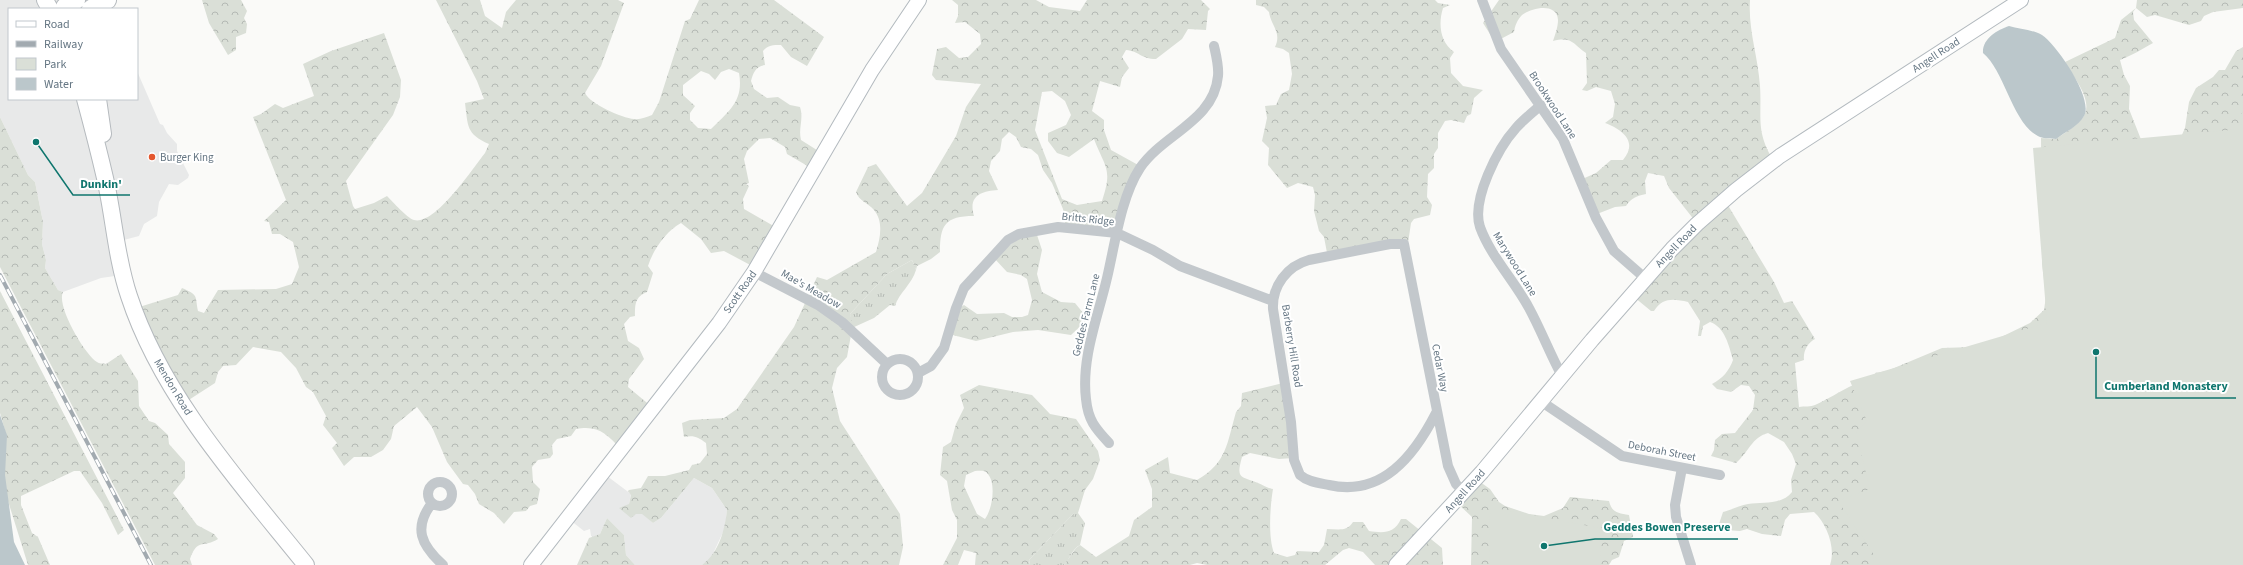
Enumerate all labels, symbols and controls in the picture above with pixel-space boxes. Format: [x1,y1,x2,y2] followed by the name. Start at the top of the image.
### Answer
[8,8,138,100] legend
[44,16,70,33] text: Road
[1909,34,1963,76] street label: Angell Road
[44,36,83,53] text: Railway
[44,56,66,73] text: Park
[1525,68,1581,142] street label: Brookwood Lane
[44,76,74,93] text: Water
[160,150,214,165] place label: Burger King
[147,152,157,162] marker: Burger King
[73,171,130,195] callout: Dunkin'
[80,176,122,193] text: Dunkin'
[1061,209,1116,229] street label: Britts Ridge
[1652,221,1700,271] street label: Angell Road
[1489,229,1541,299] street label: Marywood Lane
[778,266,844,312] street label: Mae's Meadow
[720,267,760,317] street label: Scott Road
[1068,272,1104,358] street label: Geddes Farm Lane
[1278,303,1306,389] street label: Barberry Hill Road
[1428,343,1452,393] street label: Cedar Way
[150,356,196,418] street label: Mendon Road
[2096,374,2236,398] callout: Cumberland Monastery
[2104,378,2228,395] text: Cumberland Monastery
[1627,437,1698,465] street label: Deborah Street
[1441,466,1489,516] street label: Angell Road
[1595,515,1738,539] callout: Geddes Bowen Preserve
[1604,519,1730,536] text: Geddes Bowen Preserve

